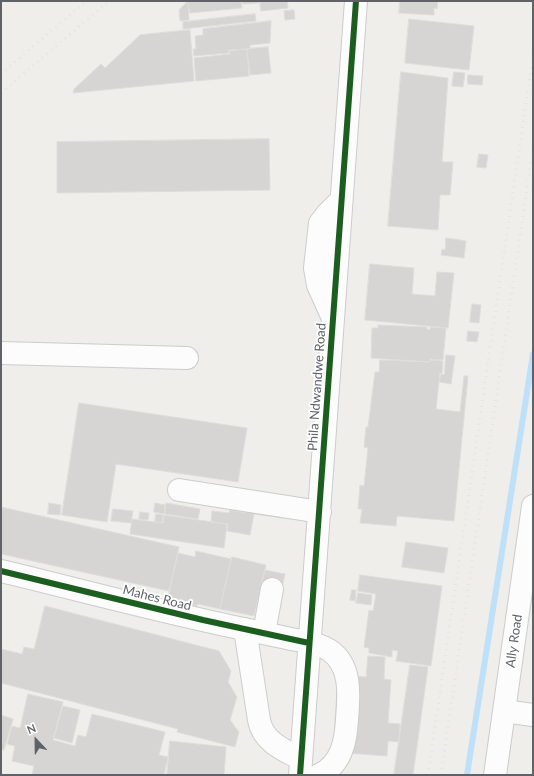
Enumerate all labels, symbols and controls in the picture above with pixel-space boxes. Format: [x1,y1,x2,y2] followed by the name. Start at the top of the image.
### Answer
[305,322,329,452] street label: Phila Ndwandwe Road
[121,582,193,614] street label: Mahes Road
[503,613,525,669] street label: Ally Road
[16,720,56,760] north arrow
[25,721,38,736] text: N

